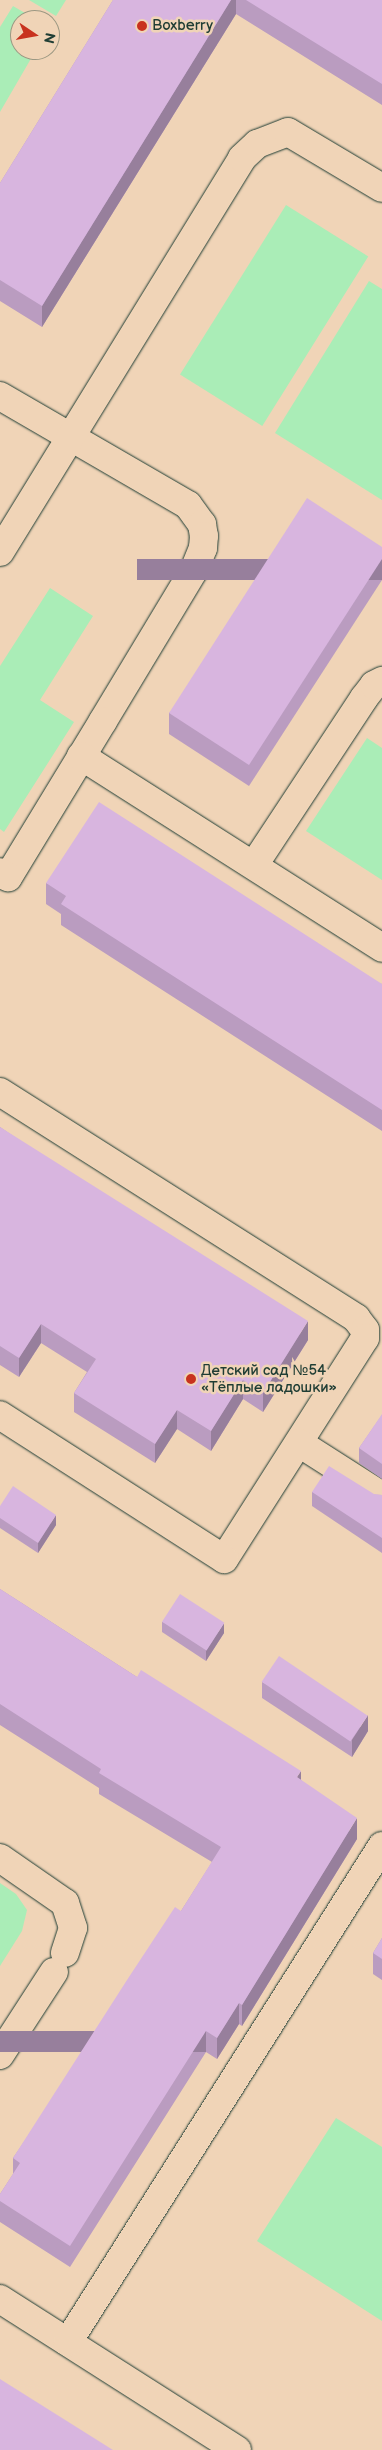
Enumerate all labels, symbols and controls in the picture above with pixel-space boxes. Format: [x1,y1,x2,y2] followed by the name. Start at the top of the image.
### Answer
[10,10,60,60] north arrow
[152,17,213,35] place label: Boxberry
[136,20,148,32] marker: Boxberry
[40,31,59,45] text: N
[201,1361,337,1396] place label: Детский сад №54 «Тёплые ладошки»
[185,1373,197,1385] marker: Детский сад №54 «Тёплые ладошки»

